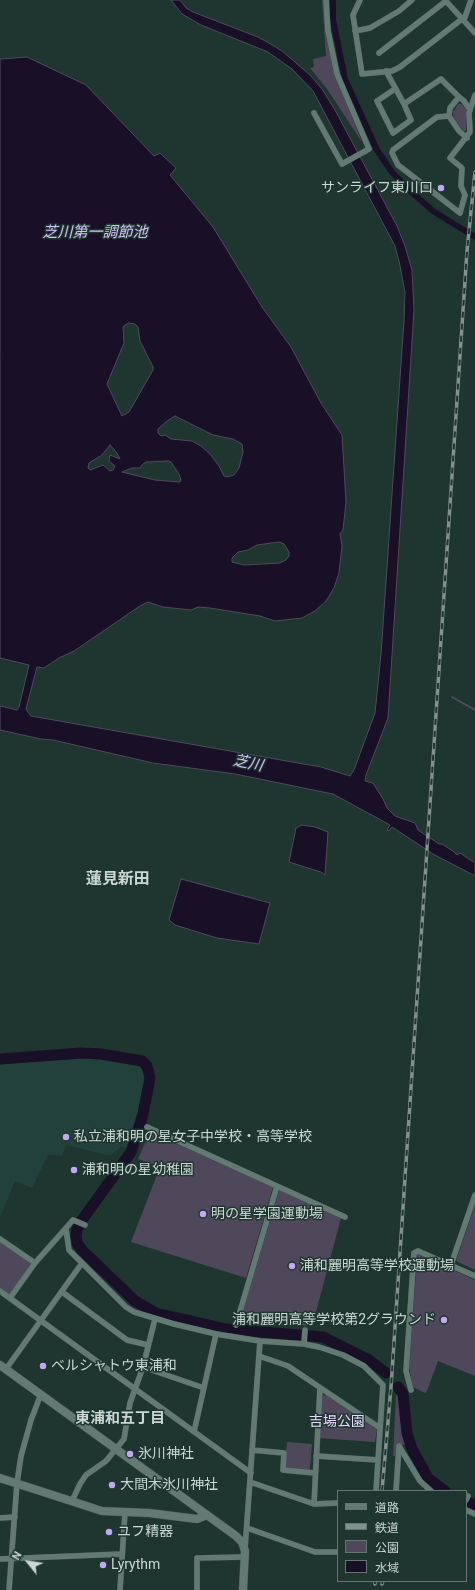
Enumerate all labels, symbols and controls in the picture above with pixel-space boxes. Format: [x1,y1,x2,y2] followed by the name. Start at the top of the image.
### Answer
[321,180,433,196] place label: サンライフ東川口
[436,183,446,193] marker: サンライフ東川口
[43,224,147,242] water label: 芝川第一調節池
[232,752,264,776] water label: 芝川
[86,870,150,890] district label: 蓮見新田
[74,1129,312,1145] place label: 私立浦和明の星女子中学校・高等学校
[61,1132,71,1142] marker: 私立浦和明の星女子中学校・高等学校
[82,1162,194,1178] place label: 浦和明の星幼稚園
[69,1165,79,1175] marker: 浦和明の星幼稚園
[211,1206,323,1222] place label: 明の星学園運動場
[198,1209,208,1219] marker: 明の星学園運動場
[300,1258,454,1274] place label: 浦和麗明高等学校運動場
[287,1261,297,1271] marker: 浦和麗明高等学校運動場
[232,1312,436,1328] place label: 浦和麗明高等学校第2グラウンド
[439,1315,449,1325] marker: 浦和麗明高等学校第2グラウンド
[51,1358,177,1374] place label: ベルシャトウ東浦和
[38,1361,48,1371] marker: ベルシャトウ東浦和
[75,1410,165,1428] district label: 東浦和五丁目
[309,1414,365,1430] park label: 吉場公園
[138,1446,194,1462] place label: 氷川神社
[125,1449,135,1459] marker: 氷川神社
[120,1477,218,1493] place label: 大間木氷川神社
[107,1480,117,1490] marker: 大間木氷川神社
[337,1490,467,1582] legend
[375,1501,399,1515] text: 道路
[375,1521,399,1535] text: 鉄道
[117,1524,173,1540] place label: ユフ精器
[104,1527,114,1537] marker: ユフ精器
[375,1541,399,1555] text: 公園
[8,1542,48,1582] north arrow
[10,1549,25,1562] text: N
[111,1557,160,1573] place label: Lyrythm
[98,1560,108,1570] marker: Lyrythm
[375,1561,399,1575] text: 水域

